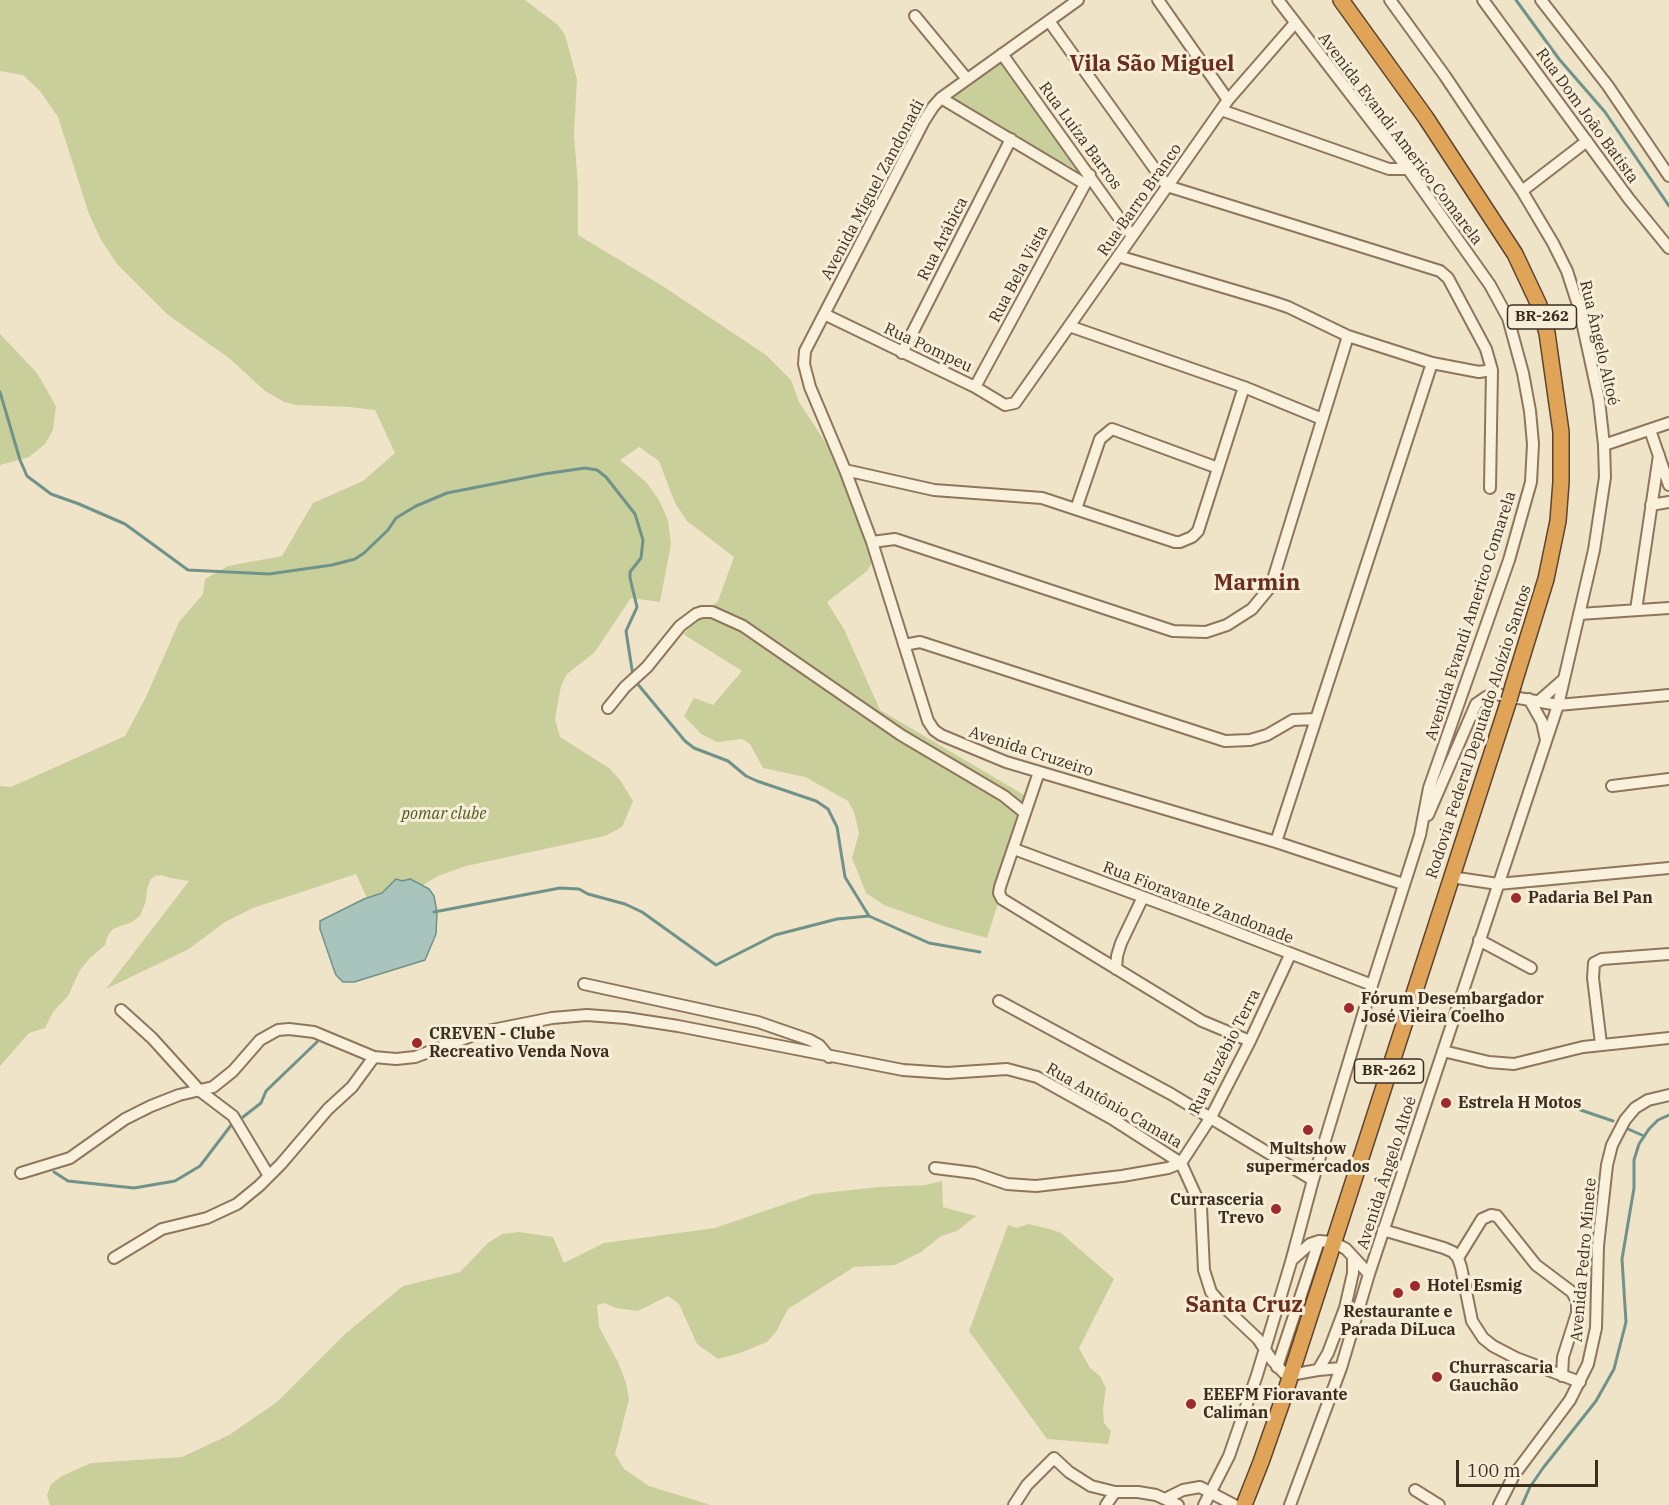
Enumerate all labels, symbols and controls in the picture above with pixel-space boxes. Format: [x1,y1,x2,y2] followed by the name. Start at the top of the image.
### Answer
[1314,29,1486,249] street label: Avenida Evandi Americo Comarela
[1532,45,1642,187] street label: Rua Dom João Batista
[1069,52,1235,78] district label: Vila São Miguel
[1035,78,1125,194] street label: Rua Luíza Barros
[817,97,929,283] street label: Avenida Miguel Zandonadi
[1094,140,1186,260] street label: Rua Barro Branco
[914,194,972,284] street label: Rua Arábica
[985,222,1053,326] street label: Rua Bela Vista
[1575,278,1623,408] street label: Rua Ângelo Altoé
[1508,305,1576,329] road number: BR-262
[881,319,975,377] street label: Rua Pompeu
[1422,489,1520,743] street label: Avenida Evandi Americo Comarela
[1214,571,1300,597] district label: Marmin
[1422,583,1536,881] street label: Rodovia Federal Deputado Aloízio Santos
[966,723,1096,781] street label: Avenida Cruzeiro
[402,804,486,824] park label: pomar clube
[1100,858,1296,948] street label: Rua Fioravante Zandonade
[1528,888,1653,908] place label: Padaria Bel Pan
[1509,891,1523,905] marker: Padaria Bel Pan
[1185,986,1265,1118] street label: Rua Euzébio Terra
[1361,989,1544,1027] place label: Fórum Desembargador José Vieira Coelho
[1342,1001,1356,1015] marker: Fórum Desembargador José Vieira Coelho
[429,1024,609,1062] place label: CREVEN - Clube Recreativo Venda Nova
[410,1036,424,1050] marker: CREVEN - Clube Recreativo Venda Nova
[1042,1059,1186,1153] street label: Rua Antônio Camata
[1354,1059,1424,1083] road number: BR-262
[1458,1093,1581,1113] place label: Estrela H Motos
[1353,1094,1421,1252] street label: Avenida Ângelo Altoé
[1439,1096,1453,1110] marker: Estrela H Motos
[1301,1123,1315,1137] marker: Multshow supermercados
[1246,1139,1370,1177] place label: Multshow supermercados
[1567,1177,1601,1343] street label: Avenida Pedro Minete
[1170,1190,1264,1228] place label: Currasceria Trevo
[1269,1202,1283,1216] marker: Currasceria Trevo
[1427,1276,1522,1296] place label: Hotel Esmig
[1408,1279,1422,1293] marker: Hotel Esmig
[1391,1286,1405,1300] marker: Restaurante e Parada DiLuca
[1185,1293,1303,1319] district label: Santa Cruz
[1340,1302,1456,1340] place label: Restaurante e Parada DiLuca
[1449,1358,1553,1396] place label: Churrascaria Gauchão
[1430,1370,1444,1384] marker: Churrascaria Gauchão
[1203,1385,1348,1423] place label: EEEFM Fioravante Caliman
[1184,1397,1198,1411] marker: EEEFM Fioravante Caliman
[1459,1448,1602,1486] scale bar
[1467,1459,1521,1482] text: 100 m

